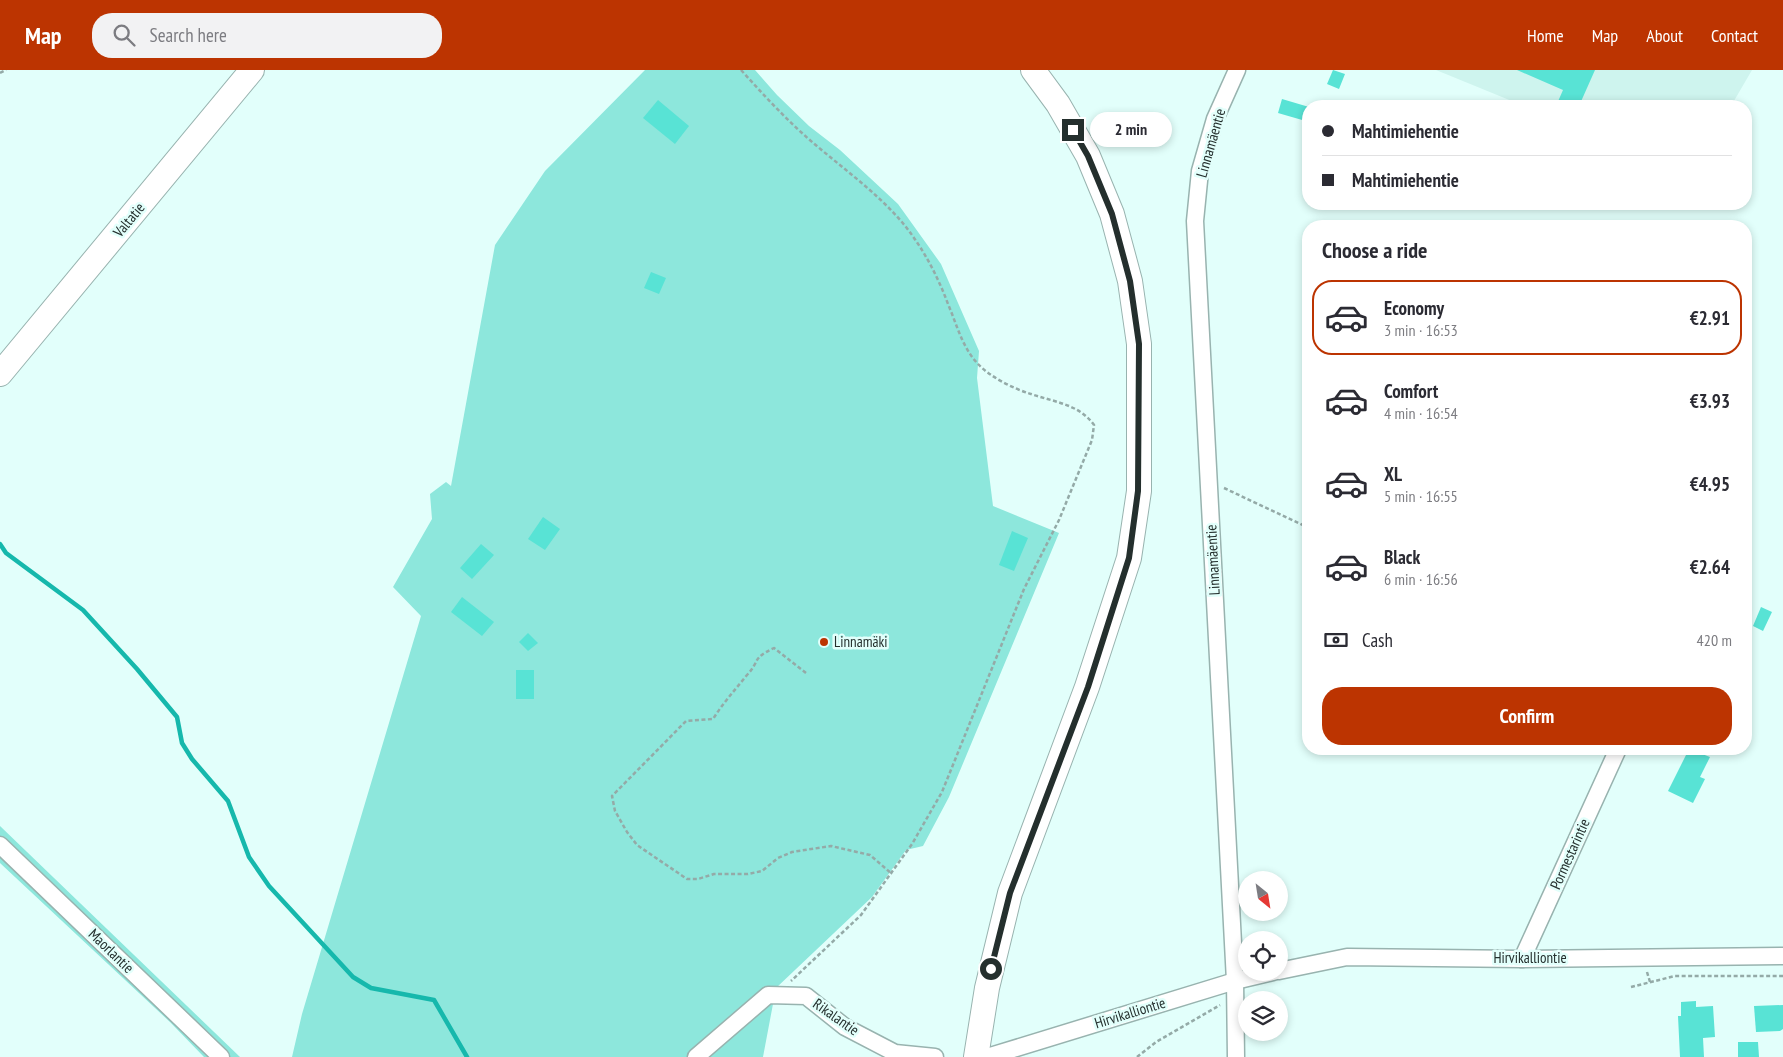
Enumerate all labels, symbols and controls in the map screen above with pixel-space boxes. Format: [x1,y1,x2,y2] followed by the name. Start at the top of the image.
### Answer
[92,13,442,58] search box
[25,20,62,51] text: Map
[110,21,138,49] icon: search
[150,23,227,47] text: Search here
[1527,24,1564,47] text: Home
[1592,24,1618,47] text: Map
[1646,24,1683,47] text: About
[1711,24,1758,47] text: Contact
[1192,106,1229,180] street label: Linnamäentie
[1090,112,1173,148] callout: 2 min
[1062,119,1084,141] route end
[1115,119,1147,139] text: 2 min
[1352,119,1459,143] text: Mahtimiehentie
[1352,168,1459,192] text: Mahtimiehentie
[108,198,149,242] street label: Valtatie
[1322,236,1427,264] text: Choose a ride
[1324,295,1369,340] icon: car
[1384,296,1444,320] text: Economy
[1690,306,1730,330] text: €2.91
[1384,320,1458,340] text: 3 min · 16:53
[1324,378,1369,423] icon: car
[1384,379,1438,403] text: Comfort
[1690,389,1730,413] text: €3.93
[1384,403,1458,423] text: 4 min · 16:54
[1324,461,1369,506] icon: car
[1384,462,1402,486] text: XL
[1690,472,1730,496] text: €4.95
[1384,486,1458,506] text: 5 min · 16:55
[1201,524,1224,596] street label: Linnamäentie
[1324,544,1369,589] icon: car
[1384,545,1420,569] text: Black
[1690,555,1730,579] text: €2.64
[1384,569,1458,589] text: 6 min · 16:56
[1322,626,1350,654] icon: cash
[1362,628,1393,652] text: Cash
[1697,630,1732,650] text: 420 m
[834,632,888,651] place label: Linnamäki
[818,636,830,648] marker: Linnamäki
[1322,687,1732,745] button: Confirm
[1545,815,1594,892] street label: Pormestarintie
[1238,871,1288,921] north arrow
[1238,871,1288,1041] map controls
[85,924,138,977] street label: Maorlantie
[1238,931,1288,981] button: locate
[1493,948,1567,967] street label: Hirvikalliontie
[980,958,1002,980] route start
[1238,991,1288,1041] button: layers
[1092,993,1168,1032] street label: Hirvikalliontie
[810,994,863,1039] street label: Rikalantie

